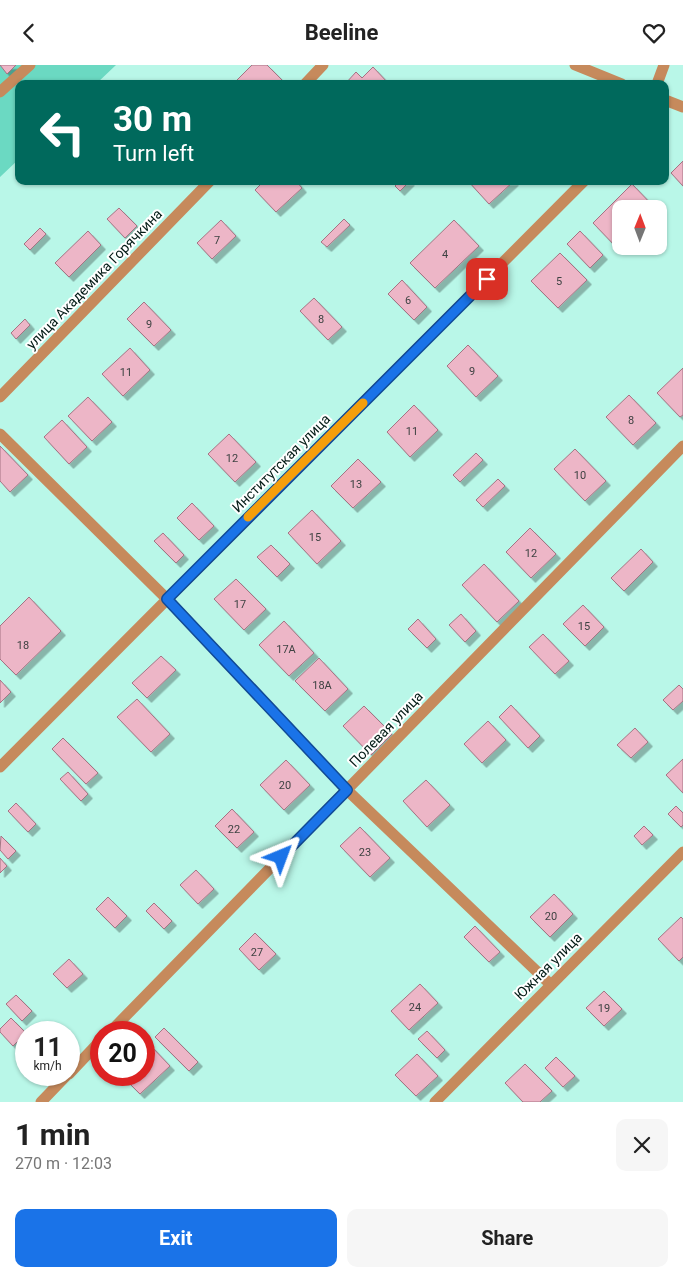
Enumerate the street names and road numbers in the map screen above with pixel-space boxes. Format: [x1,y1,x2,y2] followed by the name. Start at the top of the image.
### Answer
[23,206,165,352] street label: улица Академика Горячкина
[229,411,333,515] street label: Институтская улица
[346,688,426,770] street label: Полевая улица
[511,929,585,1003] street label: Южная улица

